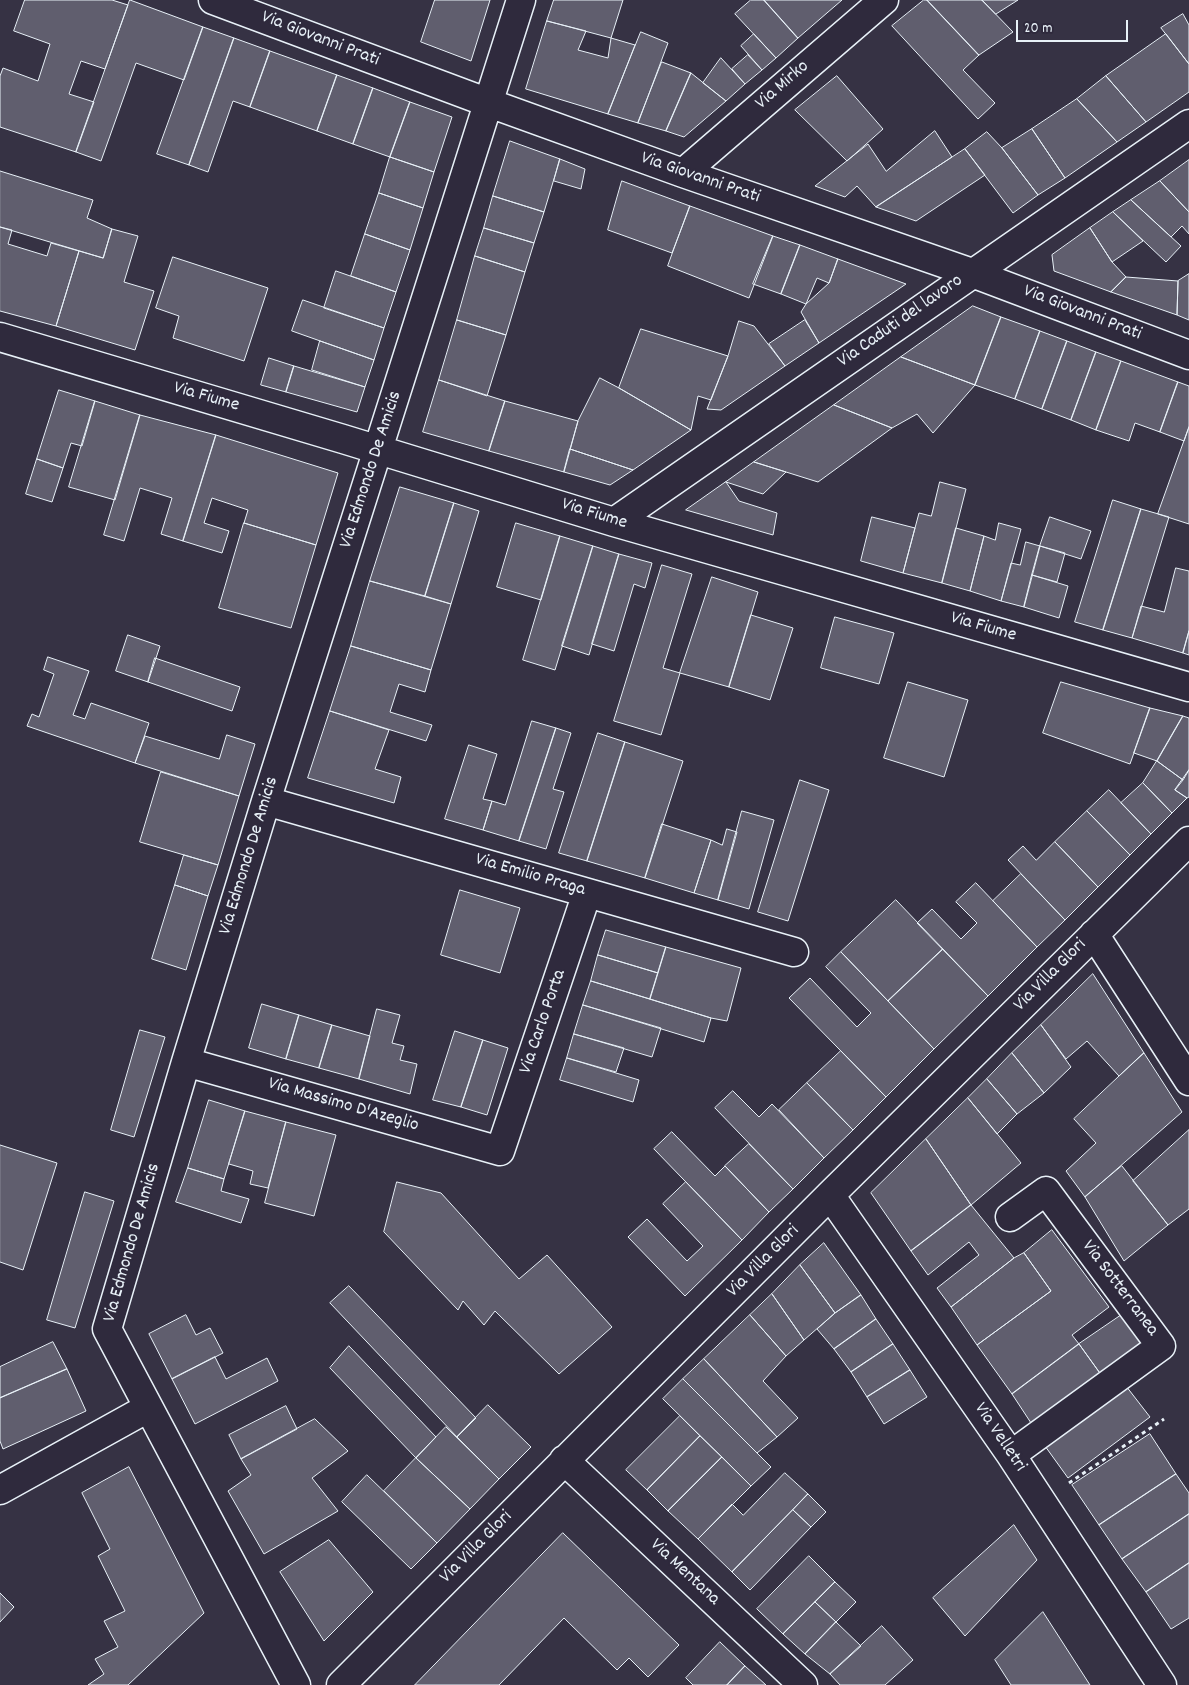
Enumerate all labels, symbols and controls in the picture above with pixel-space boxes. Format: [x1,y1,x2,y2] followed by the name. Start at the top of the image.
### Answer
[258,7,382,73] street label: Via Giovanni Prati
[1019,10,1132,42] scale bar
[1024,18,1052,40] text: 20 m
[751,56,815,116] street label: Via Mirko
[637,148,763,210] street label: Via Giovanni Prati
[834,270,968,374] street label: Via Caduti del lavoro
[1020,281,1144,347] street label: Via Giovanni Prati
[170,378,242,418] street label: Via Fiume
[336,389,408,551] street label: Via Edmondo De Amicis
[558,494,630,536] street label: Via Fiume
[947,608,1019,648] street label: Via Fiume
[215,774,285,938] street label: Via Edmondo De Amicis
[472,849,588,903] street label: Via Emilio Praga
[1010,935,1092,1017] street label: Via Villa Glori
[516,967,572,1077] street label: Via Carlo Porta
[265,1074,421,1138] street label: Via Massimo D'Azeglio
[99,1161,167,1325] street label: Via Edmondo De Amicis
[723,1221,805,1303] street label: Via Villa Glori
[1076,1237,1162,1341] street label: Via Sotterranea
[968,1399,1030,1477] street label: Via Velletri
[436,1507,518,1589] street label: Via Villa Glori
[644,1535,724,1611] street label: Via Mentana

